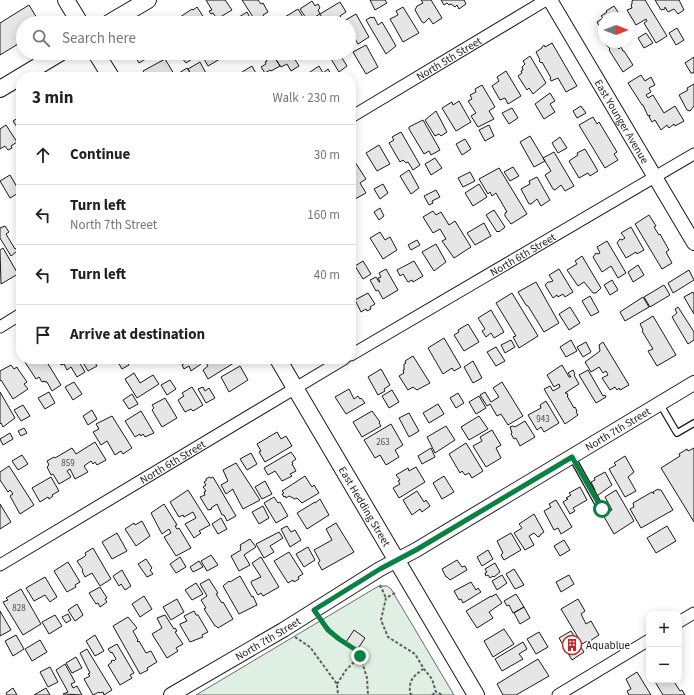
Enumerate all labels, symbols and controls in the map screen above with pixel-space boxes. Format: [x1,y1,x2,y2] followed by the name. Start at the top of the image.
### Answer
[598,12,634,48] north arrow
[16,16,356,60] search box
[30,27,52,49] icon: search
[62,28,136,49] text: Search here
[414,33,485,84] street label: North 5th Street
[591,77,652,167] street label: East Younger Avenue
[32,86,73,110] text: 3 min
[272,89,340,107] text: Walk · 230 m
[32,144,54,166] icon: ahead
[70,144,130,165] text: Continue
[314,146,340,164] text: 30 m
[70,195,126,216] text: Turn left
[32,204,54,226] icon: left
[307,206,340,224] text: 160 m
[70,216,157,234] text: North 7th Street
[487,230,559,280] street label: North 6th Street
[32,264,54,286] icon: left
[70,264,126,285] text: Turn left
[314,266,340,284] text: 40 m
[32,324,54,346] icon: arrive
[70,324,205,345] text: Arrive at destination
[582,404,654,455] street label: North 7th Street
[536,413,550,426] house number: 943
[376,436,390,449] house number: 263
[137,437,208,488] street label: North 6th Street
[61,457,75,470] house number: 859
[335,464,394,550] street label: East Hedding Street
[593,500,611,518] route start
[12,602,26,615] house number: 828
[646,611,682,683] map controls
[646,611,682,647] button: +
[232,614,304,664] street label: North 7th Street
[561,634,583,656] building icon: Aquablue
[586,638,630,653] place label: Aquablue
[351,647,369,665] route end
[646,647,682,683] button: −

